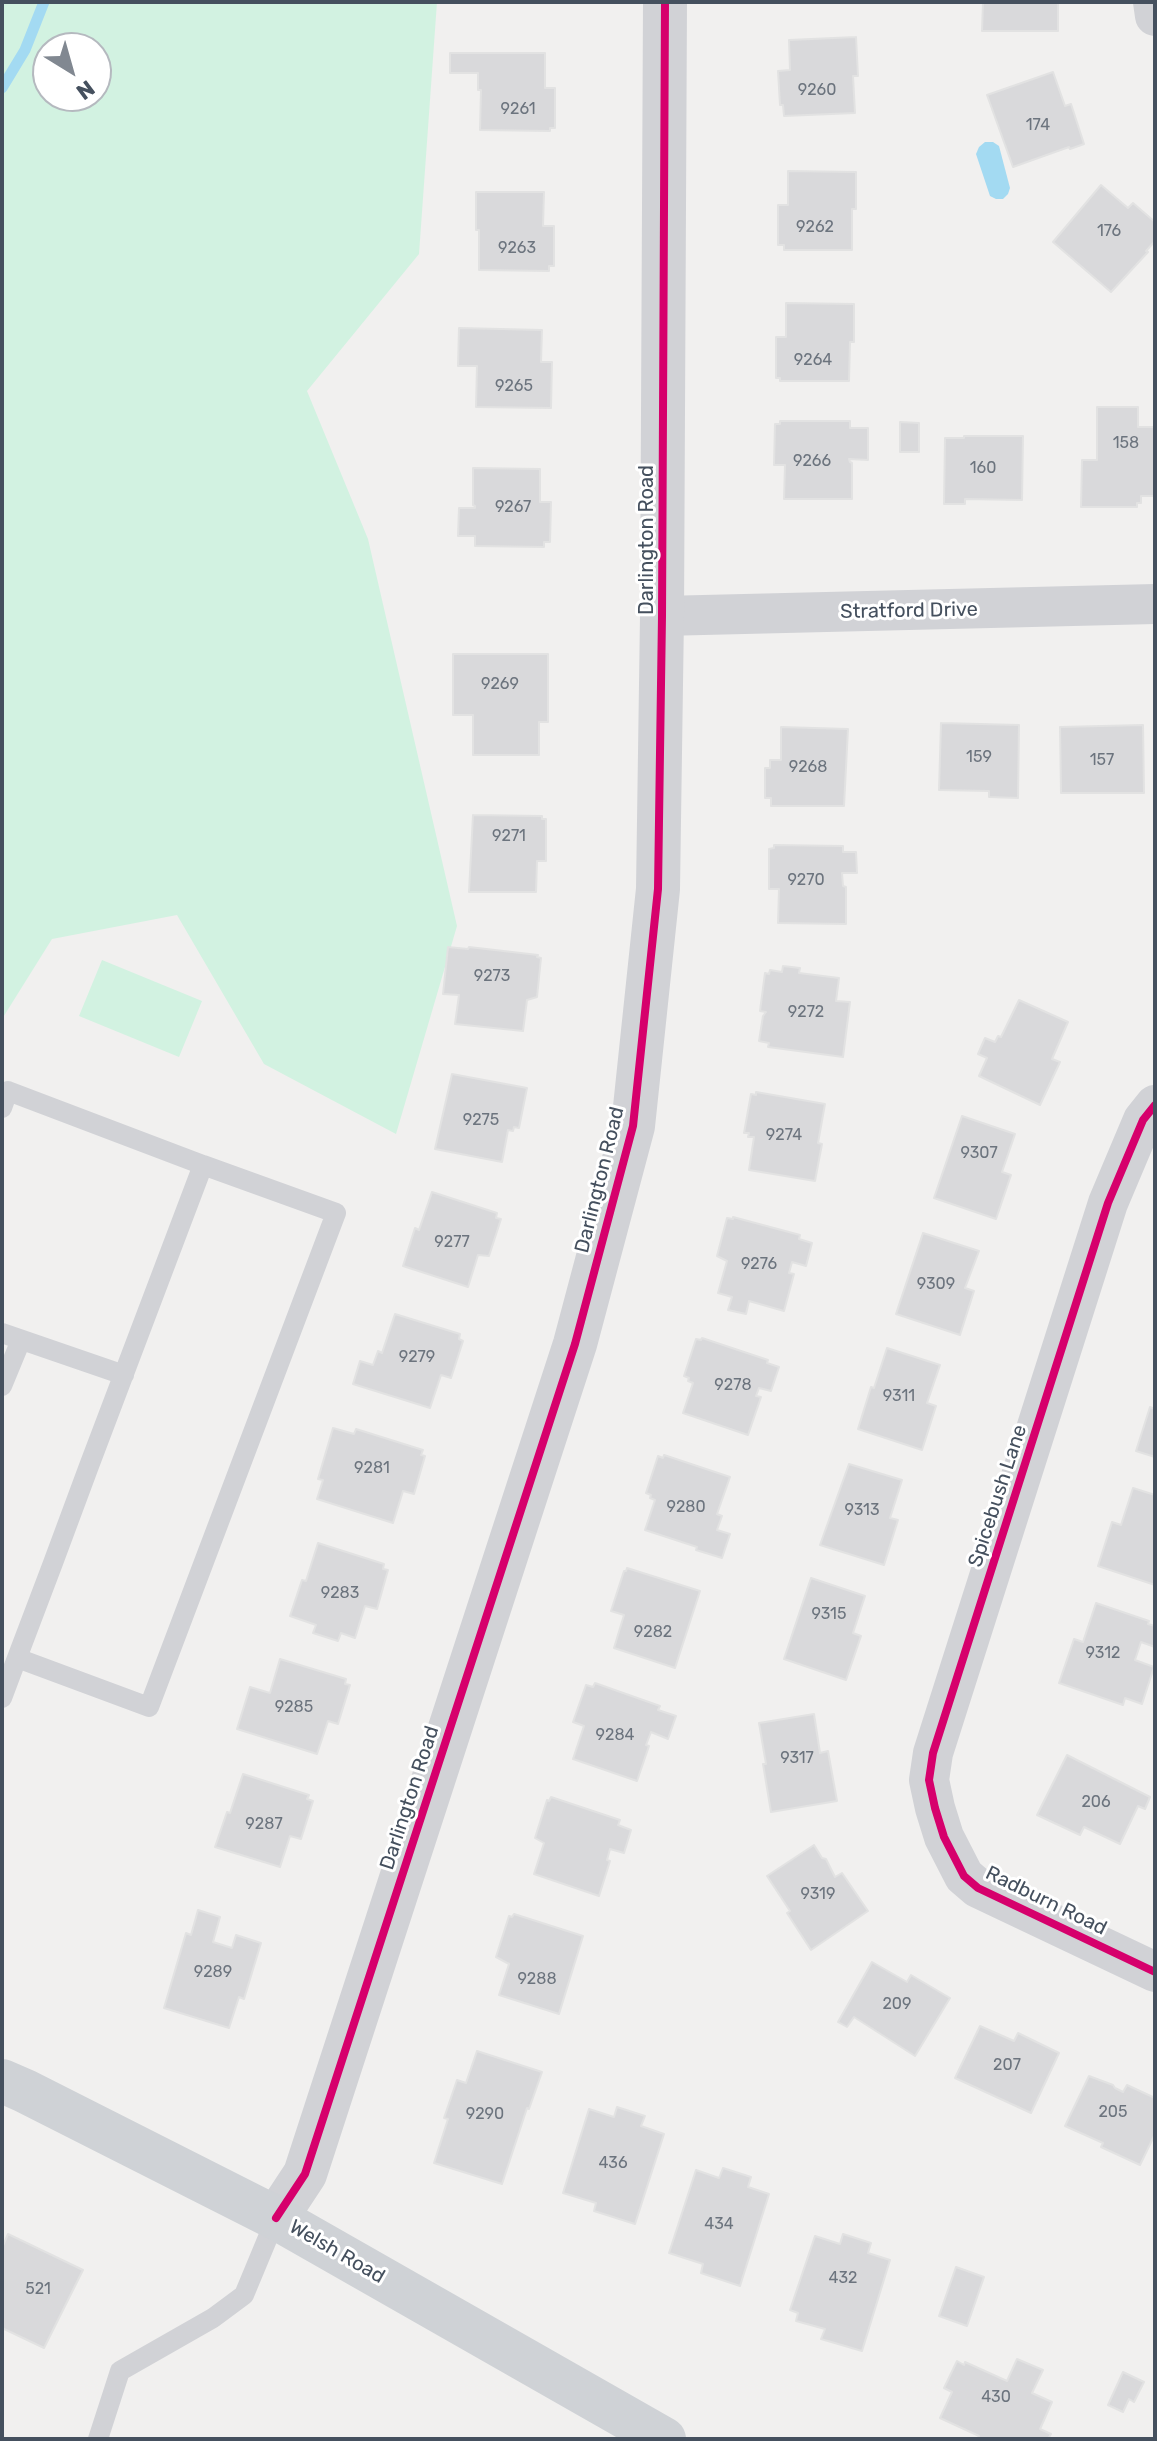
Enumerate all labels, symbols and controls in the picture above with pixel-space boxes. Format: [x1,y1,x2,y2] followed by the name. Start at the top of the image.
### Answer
[32,32,112,112] north arrow
[71,74,100,106] text: N
[798,80,836,100] house number: 9260
[501,99,535,119] house number: 9261
[1026,115,1050,135] house number: 174
[796,217,834,237] house number: 9262
[1097,221,1121,241] house number: 176
[498,238,536,258] house number: 9263
[794,350,832,370] house number: 9264
[495,376,533,396] house number: 9265
[1113,433,1139,453] house number: 158
[793,451,831,471] house number: 9266
[970,458,996,478] house number: 160
[635,465,659,615] street label: Darlington Road
[495,497,531,517] house number: 9267
[840,598,978,624] street label: Stratford Drive
[481,674,519,694] house number: 9269
[966,747,992,767] house number: 159
[1090,750,1114,770] house number: 157
[789,757,827,777] house number: 9268
[492,826,526,846] house number: 9271
[787,870,825,890] house number: 9270
[474,966,510,986] house number: 9273
[788,1002,824,1022] house number: 9272
[570,1104,630,1256] street label: Darlington Road
[463,1110,499,1130] house number: 9275
[766,1125,802,1145] house number: 9274
[960,1143,998,1163] house number: 9307
[434,1232,470,1252] house number: 9277
[741,1254,777,1274] house number: 9276
[917,1274,955,1294] house number: 9309
[399,1347,435,1367] house number: 9279
[714,1375,752,1395] house number: 9278
[883,1386,915,1406] house number: 9311
[964,1422,1032,1570] street label: Spicebush Lane
[354,1458,390,1478] house number: 9281
[666,1497,706,1517] house number: 9280
[844,1500,880,1520] house number: 9313
[321,1583,359,1603] house number: 9283
[812,1604,846,1624] house number: 9315
[634,1622,672,1642] house number: 9282
[1086,1643,1120,1663] house number: 9312
[275,1697,313,1717] house number: 9285
[375,1723,445,1873] street label: Darlington Road
[596,1725,634,1745] house number: 9284
[780,1748,814,1768] house number: 9317
[1081,1792,1111,1812] house number: 206
[245,1814,283,1834] house number: 9287
[981,1861,1111,1941] street label: Radburn Road
[801,1884,835,1904] house number: 9319
[194,1962,232,1982] house number: 9289
[517,1969,557,1989] house number: 9288
[882,1994,912,2014] house number: 209
[993,2055,1021,2075] house number: 207
[1098,2102,1128,2122] house number: 205
[466,2104,504,2124] house number: 9290
[598,2153,628,2173] house number: 436
[704,2214,734,2234] house number: 434
[285,2215,389,2289] street label: Welsh Road
[829,2268,857,2288] house number: 432
[25,2279,51,2299] house number: 521
[981,2387,1011,2407] house number: 430

